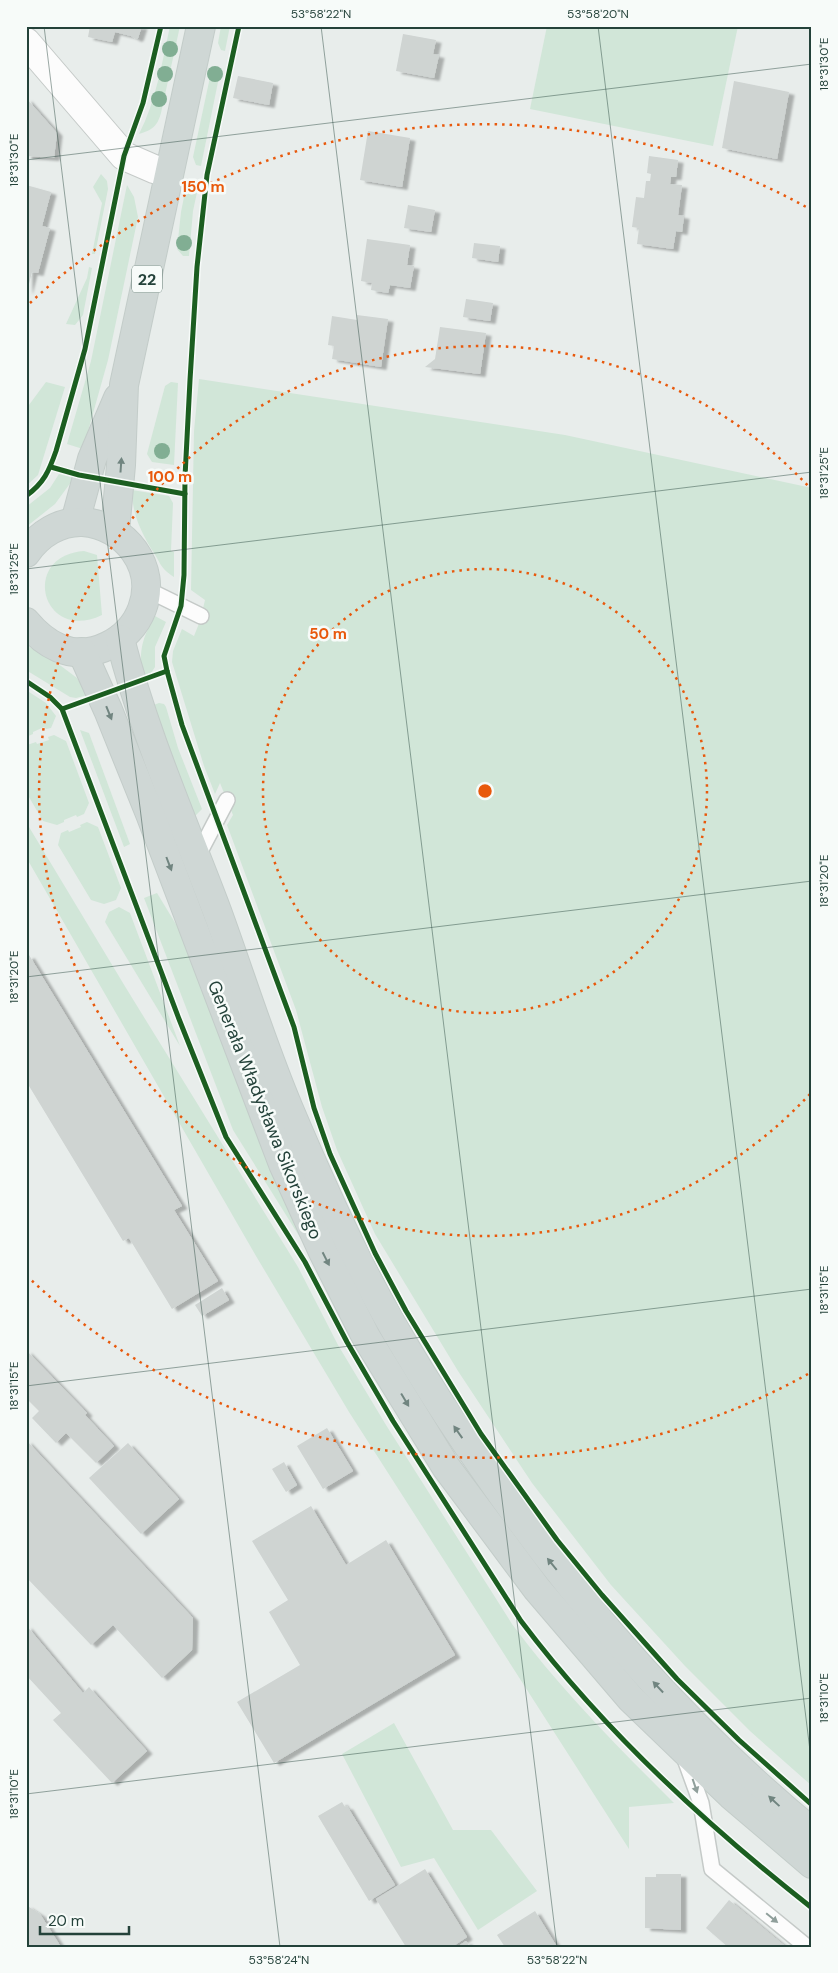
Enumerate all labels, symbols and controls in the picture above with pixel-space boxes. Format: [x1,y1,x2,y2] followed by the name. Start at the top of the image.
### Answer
[291,6,351,22] text: 53°58'22"N
[567,6,629,22] text: 53°58'20"N
[816,37,832,91] text: 18°31'30"E
[6,133,22,187] text: 18°31'30"E
[182,177,225,197] text: 150 m
[132,266,162,292] road number: 22
[816,447,832,499] text: 18°31'25"E
[117,457,125,473] one-way arrow
[148,467,192,487] text: 100 m
[6,543,22,595] text: 18°31'25"E
[309,624,347,644] text: 50 m
[105,706,113,721] one-way arrow
[476,782,494,800] centre of rings
[816,854,832,907] text: 18°31'20"E
[165,857,173,872] one-way arrow
[6,950,22,1003] text: 18°31'20"E
[202,977,328,1243] street label: Generała Władysława Sikorskiego
[322,1251,330,1266] one-way arrow
[816,1265,832,1314] text: 18°31'15"E
[6,1361,22,1410] text: 18°31'15"E
[401,1394,410,1407] one-way arrow
[453,1425,463,1439] one-way arrow
[547,1558,558,1571] one-way arrow
[816,1673,832,1723] text: 18°31'10"E
[652,1681,664,1693] one-way arrow
[6,1769,22,1819] text: 18°31'10"E
[692,1779,700,1794] one-way arrow
[768,1795,781,1806] one-way arrow
[40,1903,129,1935] scale bar
[48,1911,84,1931] text: 20 m
[765,1913,778,1924] one-way arrow
[249,1952,309,1968] text: 53°58'24"N
[527,1952,587,1968] text: 53°58'22"N

